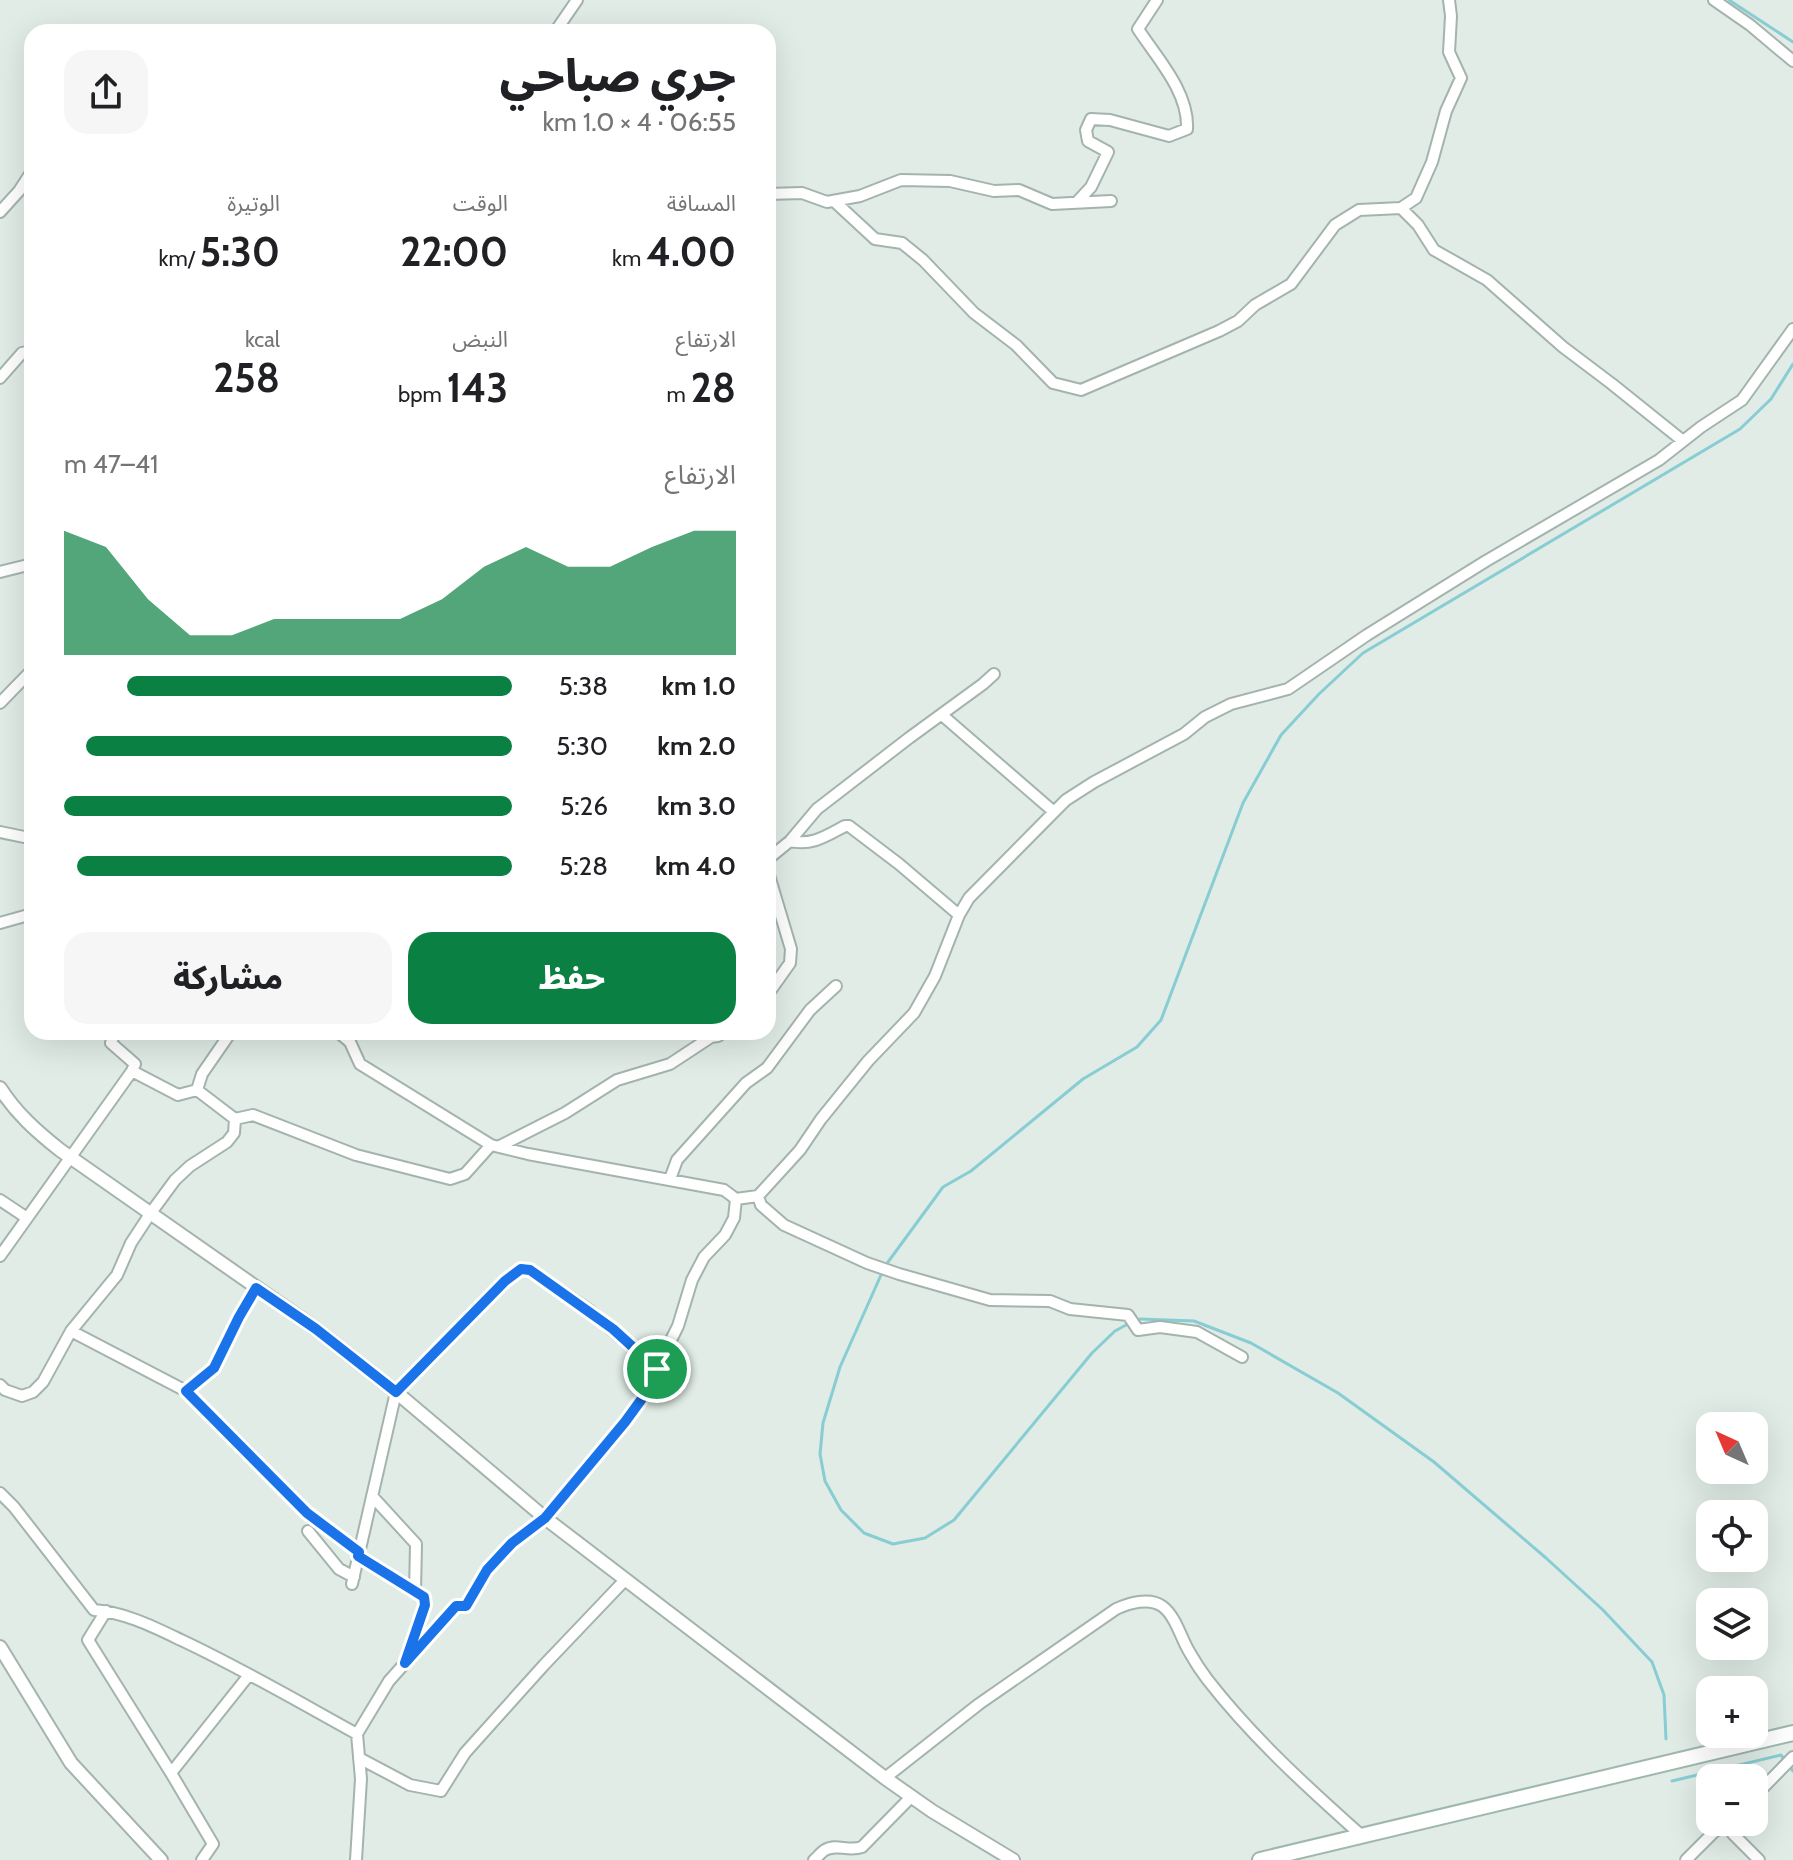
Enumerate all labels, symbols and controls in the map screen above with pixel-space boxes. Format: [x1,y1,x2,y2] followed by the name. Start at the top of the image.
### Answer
[500,49,736,102] text: جري صباحي
[64,50,148,134] button: share
[542,106,736,138] text: 06:55 · 4 × 1.0 km
[227,190,280,217] text: الوتيرة
[453,190,508,217] text: الوقت
[667,190,736,217] text: المسافة
[200,227,280,276] text: 5:30
[400,227,508,276] text: 22:00
[646,227,736,276] text: 4.00
[159,245,200,272] text: /km
[612,245,646,272] text: km
[245,326,280,353] text: kcal
[452,326,508,353] text: النبض
[676,326,736,353] text: الارتفاع
[213,353,280,402] text: 258
[447,363,508,412] text: 143
[691,363,736,412] text: 28
[398,381,447,408] text: bpm
[666,381,691,408] text: m
[64,448,158,480] text: 41–47 m
[665,459,736,491] text: الارتفاع
[559,670,608,702] text: 5:38
[661,670,736,702] text: 1.0 km
[556,730,608,762] text: 5:30
[657,730,736,762] text: 2.0 km
[560,790,608,822] text: 5:26
[657,790,736,822] text: 3.0 km
[559,850,608,882] text: 5:28
[655,850,736,882] text: 4.0 km
[64,932,392,1024] button: مشاركة
[408,932,736,1024] button: حفظ
[623,1335,691,1403] pin
[635,1347,679,1391] icon: arrive
[1696,1412,1768,1484] north arrow
[1696,1412,1768,1836] map controls
[1696,1500,1768,1572] button: locate
[1696,1588,1768,1660] button: layers
[1696,1676,1768,1748] button: +
[1696,1764,1768,1836] button: −

